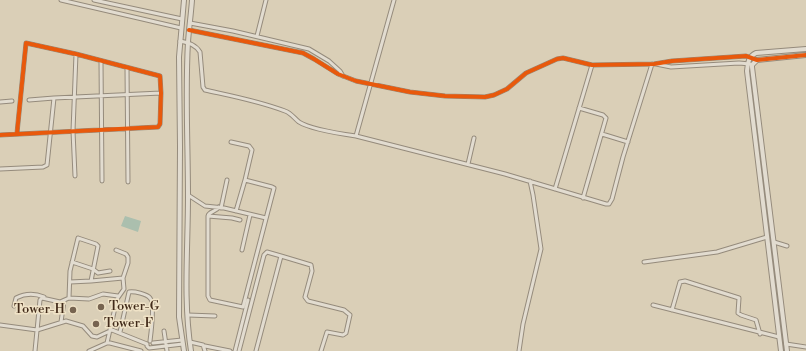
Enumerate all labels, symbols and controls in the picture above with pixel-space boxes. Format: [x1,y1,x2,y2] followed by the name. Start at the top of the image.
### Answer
[109,299,159,315] place label: Tower-G
[14,302,65,318] place label: Tower-H
[96,302,106,312] marker: Tower-G
[68,305,78,315] marker: Tower-H
[104,316,153,332] place label: Tower-F
[91,319,101,329] marker: Tower-F

